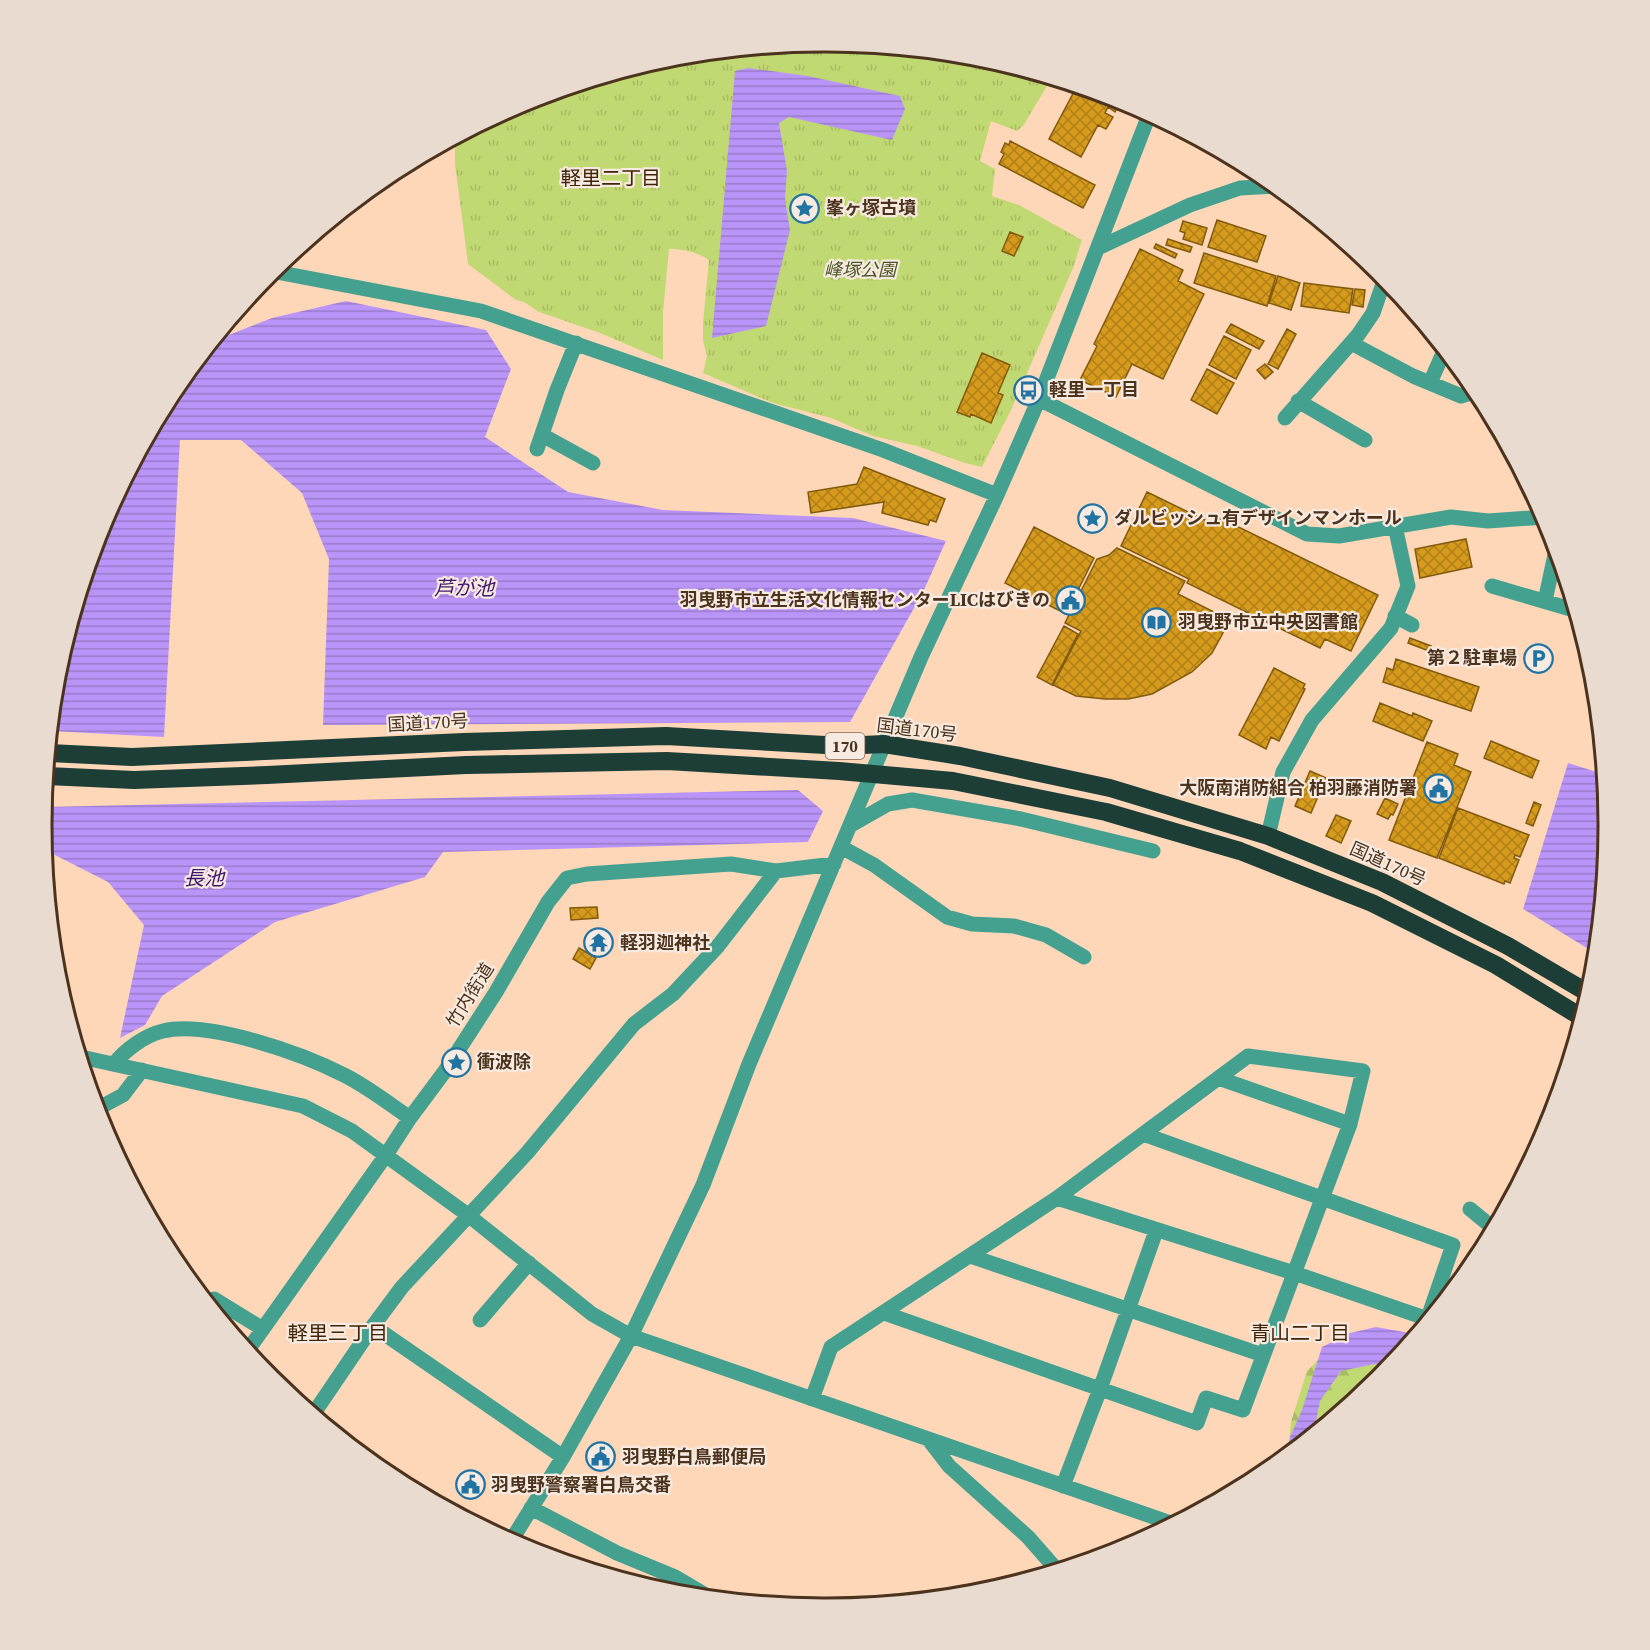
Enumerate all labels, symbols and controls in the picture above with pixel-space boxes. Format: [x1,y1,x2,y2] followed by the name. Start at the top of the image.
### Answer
[561,164,661,192] district label: 軽里二丁目
[789,192,821,224] place icon: 峯ヶ塚古墳
[826,195,916,220] place label: 峯ヶ塚古墳
[824,257,899,282] park label: 峰塚公園
[1012,374,1044,406] bus stop icon: 軽里一丁目
[1049,377,1139,402] place label: 軽里一丁目
[1077,502,1109,534] place icon: ダルビッシュ有デザインマンホール
[1114,505,1402,530] place label: ダルビッシュ有デザインマンホール
[434,574,496,602] water label: 芦が池
[1055,584,1087,616] public building icon: 羽曳野市立生活文化情報センターLICはびきの
[680,587,1050,612] place label: 羽曳野市立生活文化情報センターLICはびきの
[1141,606,1173,638] library icon: 羽曳野市立中央図書館
[1178,609,1358,634] place label: 羽曳野市立中央図書館
[1522,642,1554,674] parking icon: 第２駐車場
[1427,645,1517,670] place label: 第２駐車場
[387,708,469,737] street label: 国道170号
[875,712,959,747] street label: 国道170号
[826,733,864,759] road number: 170
[1422,772,1454,804] public building icon: 大阪南消防組合 柏羽藤消防署
[1179,775,1417,800] place label: 大阪南消防組合 柏羽藤消防署
[1346,836,1430,891] street label: 国道170号
[184,864,226,892] water label: 長池
[583,927,615,959] temple icon: 軽羽迦神社
[620,930,710,955] place label: 軽羽迦神社
[440,958,499,1032] street label: 竹内街道
[440,1046,472,1078] place icon: 衝波除
[476,1049,531,1074] place label: 衝波除
[288,1319,388,1347] district label: 軽里三丁目
[1250,1319,1350,1347] district label: 青山二丁目
[585,1441,617,1473] public building icon: 羽曳野白鳥郵便局
[622,1444,766,1469] place label: 羽曳野白鳥郵便局
[454,1469,486,1501] public building icon: 羽曳野警察署白鳥交番
[491,1472,671,1497] place label: 羽曳野警察署白鳥交番

